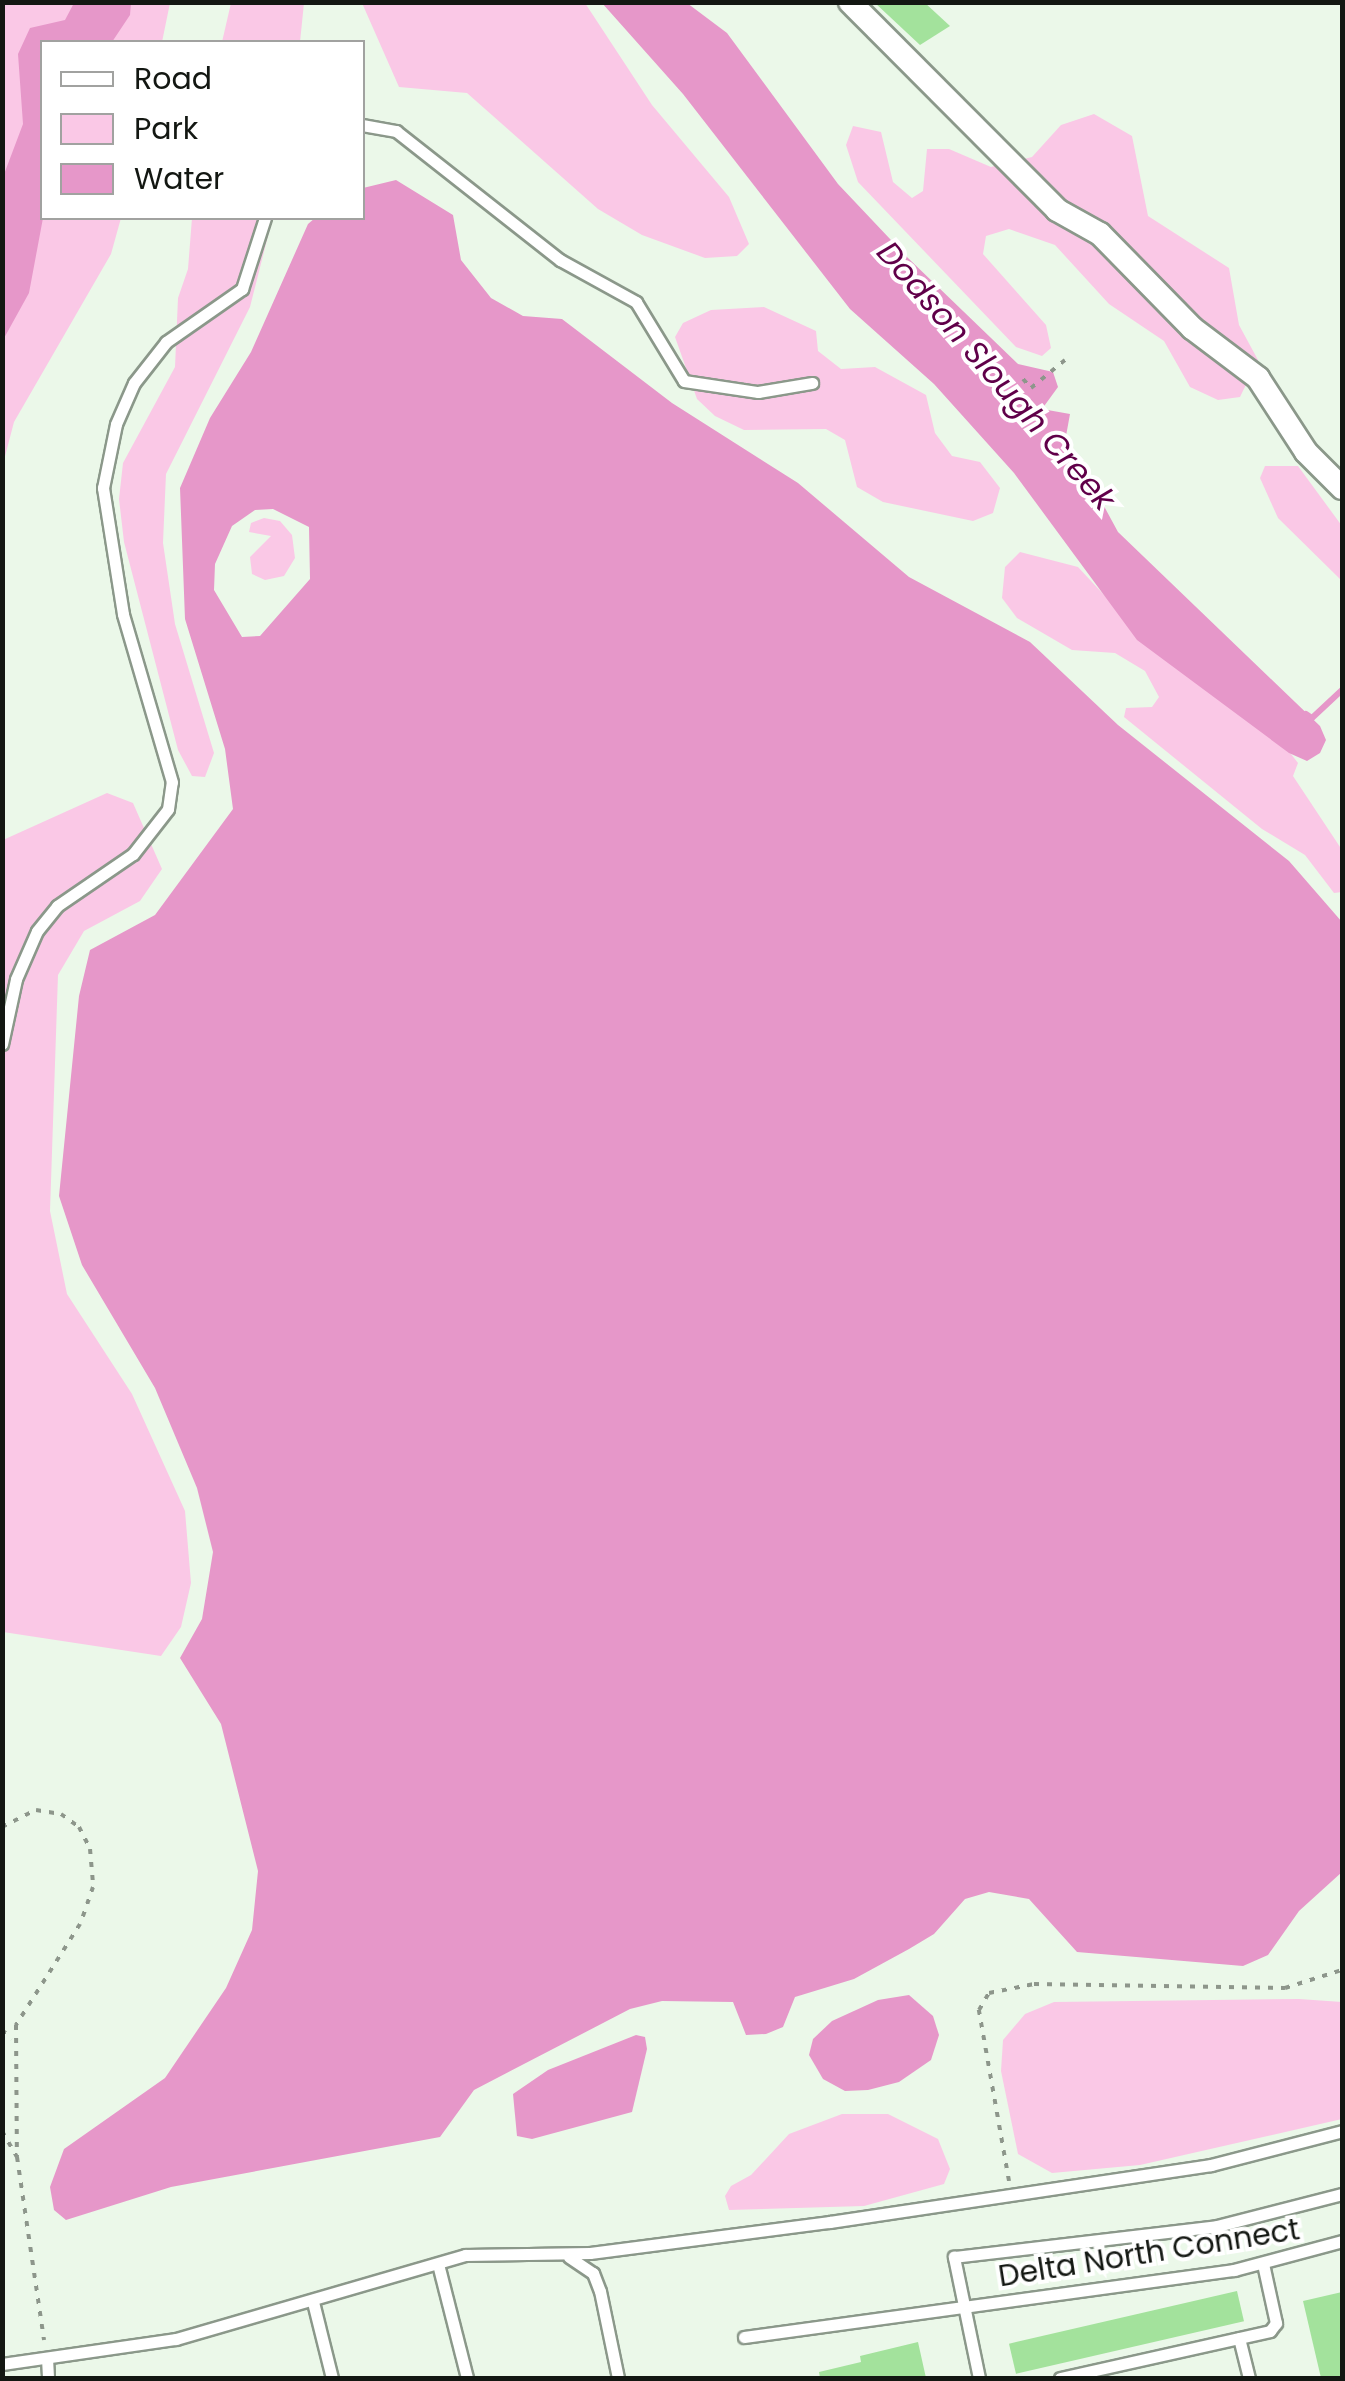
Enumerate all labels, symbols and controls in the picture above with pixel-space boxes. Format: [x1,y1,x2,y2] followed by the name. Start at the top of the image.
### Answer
[40,40,365,220] legend
[134,57,212,100] text: Road
[134,107,198,150] text: Park
[134,157,224,200] text: Water
[869,234,1123,518] water label: Dodson Slough Creek
[996,2211,1302,2295] street label: Delta North Connect

